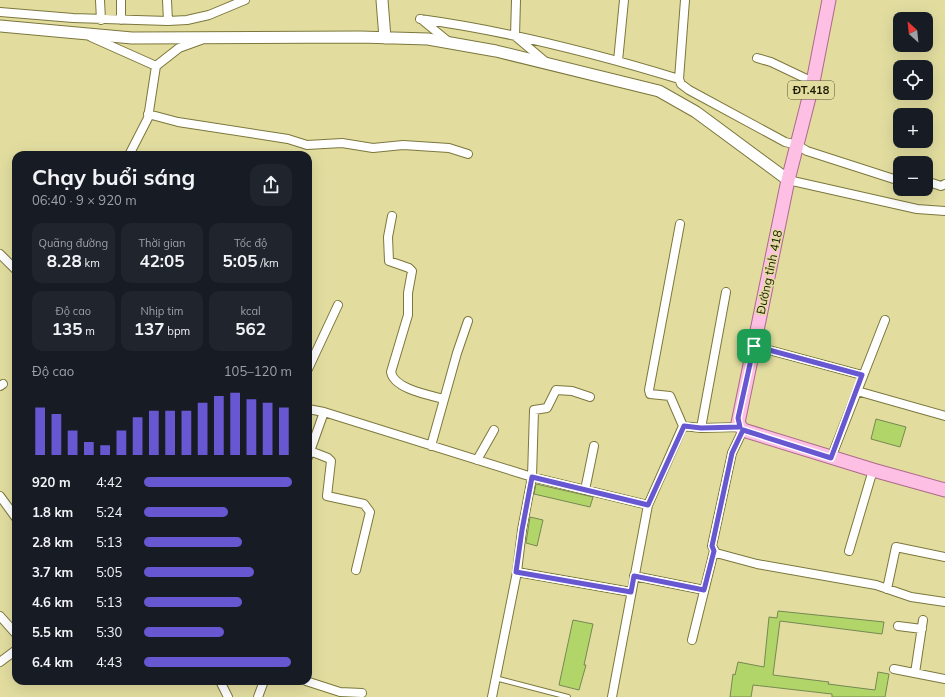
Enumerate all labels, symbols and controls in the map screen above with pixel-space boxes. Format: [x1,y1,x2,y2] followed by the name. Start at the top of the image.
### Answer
[893,12,933,52] north arrow
[893,12,933,196] map controls
[893,60,933,100] button: locate
[788,81,834,99] road number: ĐT.418
[893,108,933,148] button: +
[893,156,933,196] button: −
[32,163,195,191] text: Chạy buổi sáng
[250,164,292,206] button: share
[32,192,137,208] text: 06:40 · 9 × 920 m
[753,228,785,316] street label: Đường tỉnh 418
[38,236,108,250] text: Quãng đường
[138,236,186,250] text: Thời gian
[234,236,267,250] text: Tốc độ
[47,250,82,271] text: 8.28
[139,250,185,271] text: 42:05
[223,250,257,271] text: 5:05
[82,256,100,270] text: km
[257,256,279,270] text: /km
[56,304,91,318] text: Độ cao
[141,304,183,318] text: Nhịp tim
[241,304,261,318] text: kcal
[52,318,82,339] text: 135
[134,318,164,339] text: 137
[235,318,266,339] text: 562
[82,324,95,338] text: m
[164,324,190,338] text: bpm
[737,329,771,363] pin
[743,335,765,357] icon: arrive
[32,363,74,379] text: Độ cao
[224,363,292,379] text: 105–120 m
[32,474,71,490] text: 920 m
[96,474,122,490] text: 4:42
[32,504,73,520] text: 1.8 km
[96,504,122,520] text: 5:24
[32,534,73,550] text: 2.8 km
[96,534,122,550] text: 5:13
[32,564,73,580] text: 3.7 km
[96,564,122,580] text: 5:05
[32,594,73,610] text: 4.6 km
[96,594,122,610] text: 5:13
[32,624,73,640] text: 5.5 km
[96,624,122,640] text: 5:30
[32,654,73,670] text: 6.4 km
[96,654,122,670] text: 4:43

